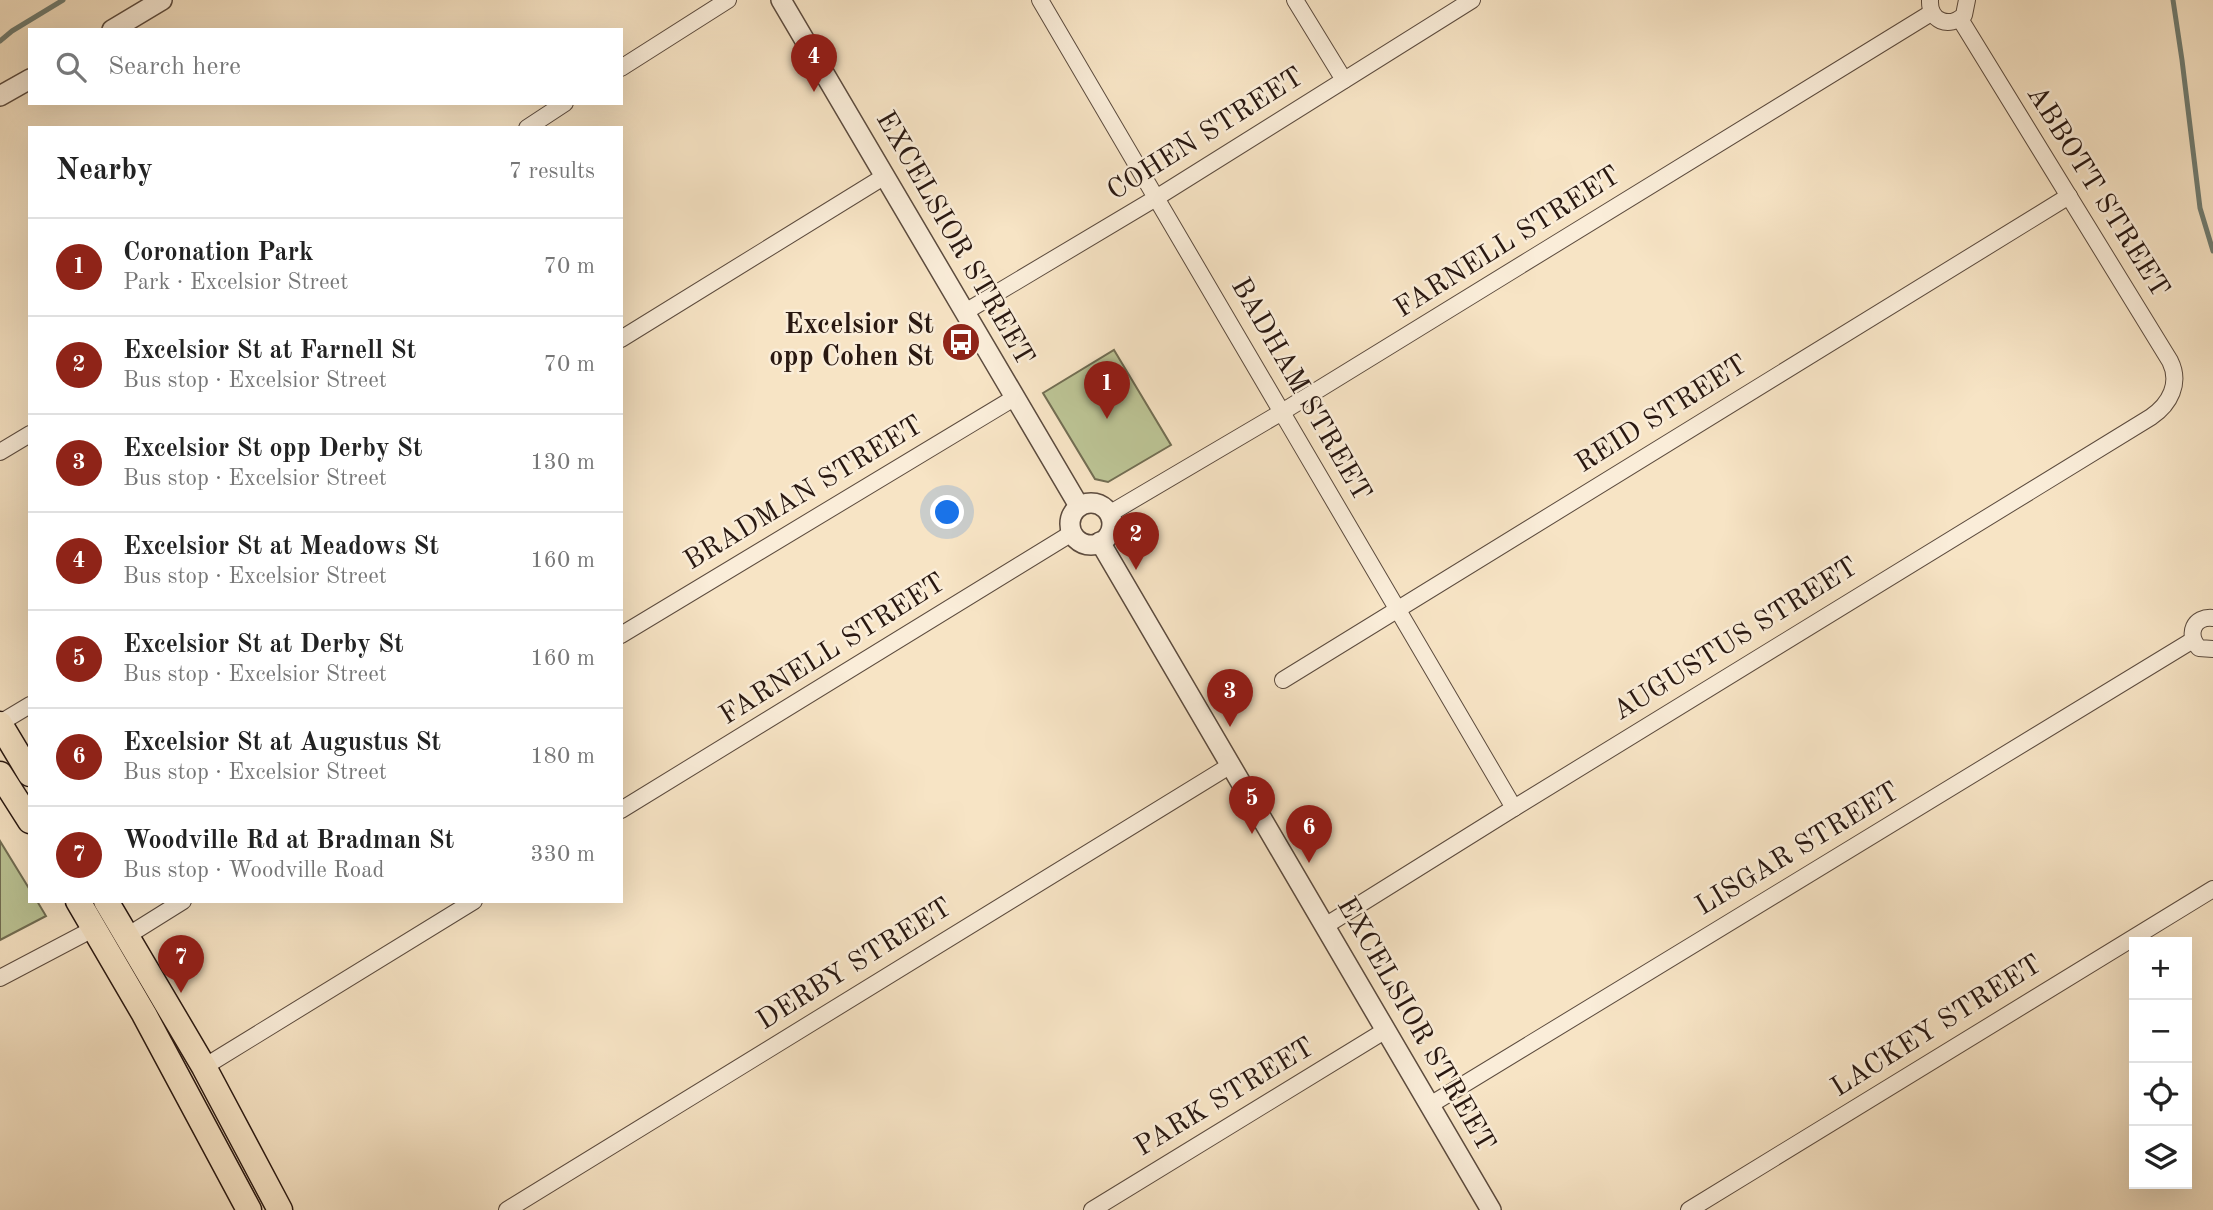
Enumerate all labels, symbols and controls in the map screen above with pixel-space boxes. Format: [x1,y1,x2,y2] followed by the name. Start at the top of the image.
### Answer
[28,28,623,105] search box
[791,34,837,92] pin: 4
[52,48,90,86] icon: search
[108,54,241,80] text: Search here
[1103,63,1309,207] street label: COHEN STREET
[2021,81,2173,303] street label: ABBOTT STREET
[870,107,1038,371] street label: EXCELSIOR STREET
[56,156,153,186] text: Nearby
[509,160,595,183] text: 7 results
[1390,162,1626,324] street label: FARNELL STREET
[123,240,313,266] text: Coronation Park
[72,255,86,278] text: 1
[544,255,595,278] text: 70 m
[123,271,348,294] text: Park · Excelsior Street
[1225,274,1375,506] street label: BADHAM STREET
[769,312,934,372] place label: Excelsior St opp Cohen St
[940,321,982,363] bus stop icon: Excelsior St opp Cohen St
[123,338,416,364] text: Excelsior St at Farnell St
[1571,351,1753,479] street label: REID STREET
[72,353,86,376] text: 2
[544,353,595,376] text: 70 m
[1084,361,1130,419] pin: 1
[123,369,387,392] text: Bus stop · Excelsior Street
[680,412,928,576] street label: BRADMAN STREET
[123,436,422,462] text: Excelsior St opp Derby St
[72,451,86,474] text: 3
[530,451,595,474] text: 130 m
[123,467,387,490] text: Bus stop · Excelsior Street
[930,495,964,529] your location
[1113,512,1159,570] pin: 2
[123,534,439,560] text: Excelsior St at Meadows St
[72,549,86,572] text: 4
[530,549,595,572] text: 160 m
[1609,553,1863,727] street label: AUGUSTUS STREET
[123,565,387,588] text: Bus stop · Excelsior Street
[715,569,951,731] street label: FARNELL STREET
[123,632,404,658] text: Excelsior St at Derby St
[72,647,86,670] text: 5
[530,647,595,670] text: 160 m
[123,663,387,686] text: Bus stop · Excelsior Street
[1207,669,1253,727] pin: 3
[123,730,441,756] text: Excelsior St at Augustus St
[72,745,86,768] text: 6
[530,745,595,768] text: 180 m
[123,761,387,784] text: Bus stop · Excelsior Street
[1229,776,1275,834] pin: 5
[1691,778,1905,922] street label: LISGAR STREET
[1286,805,1332,863] pin: 6
[123,828,454,854] text: Woodville Rd at Bradman St
[72,843,86,866] text: 7
[530,843,595,866] text: 330 m
[123,859,385,882] text: Bus stop · Woodville Road
[1331,893,1499,1157] street label: EXCELSIOR STREET
[753,894,957,1036] street label: DERBY STREET
[158,935,204,993] pin: 7
[2129,937,2192,1189] map controls
[2129,937,2192,1000] button: +
[1827,951,2047,1103] street label: LACKEY STREET
[2129,1000,2192,1063] button: −
[1131,1034,1319,1162] street label: PARK STREET
[2129,1063,2192,1126] button: locate
[2129,1126,2192,1189] button: layers

